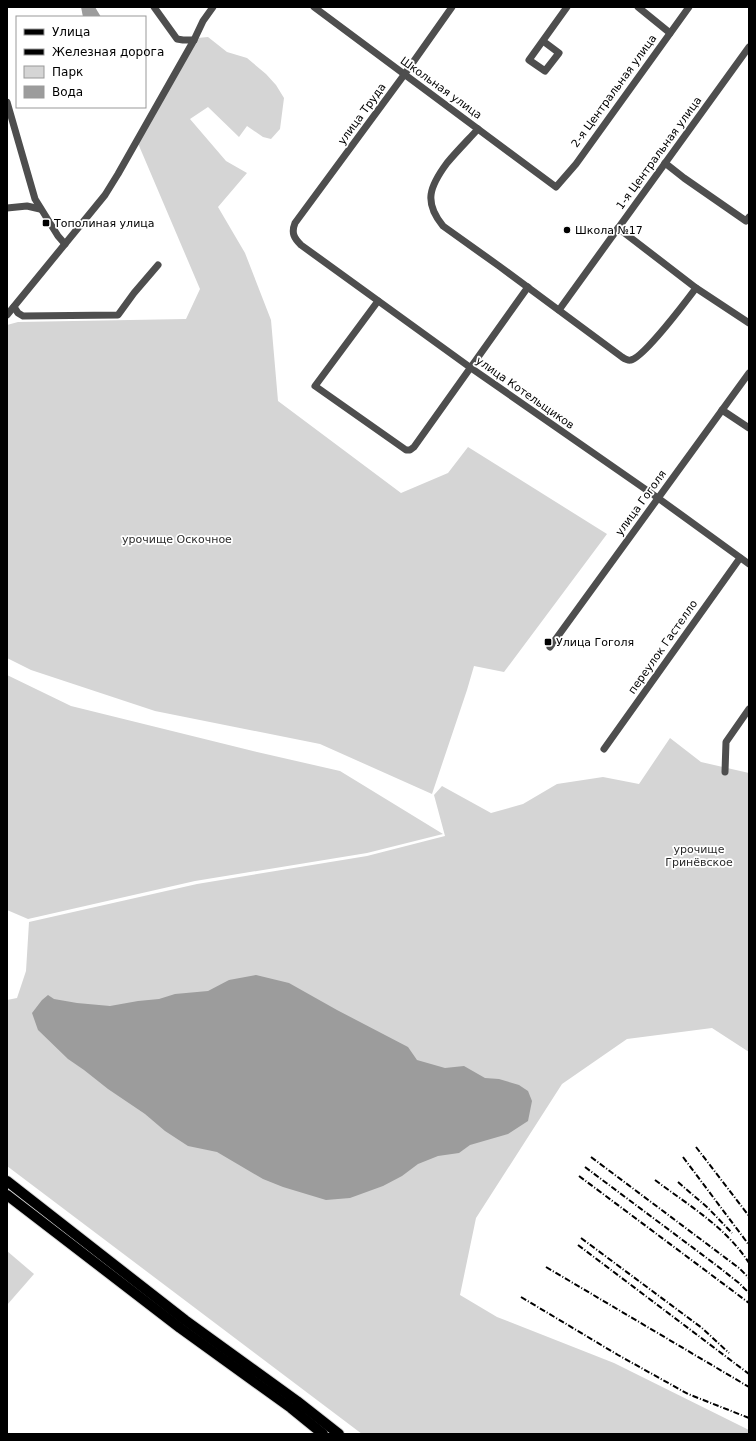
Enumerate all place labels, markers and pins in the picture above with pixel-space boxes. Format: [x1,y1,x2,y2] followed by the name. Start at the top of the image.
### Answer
[53,217,155,230] place label: Тополиная улица
[41,218,51,228] marker: Тополиная улица
[575,224,643,237] place label: Школа №17
[562,225,572,235] marker: Школа №17
[556,636,634,649] place label: Улица Гоголя
[543,637,553,647] marker: Улица Гоголя

